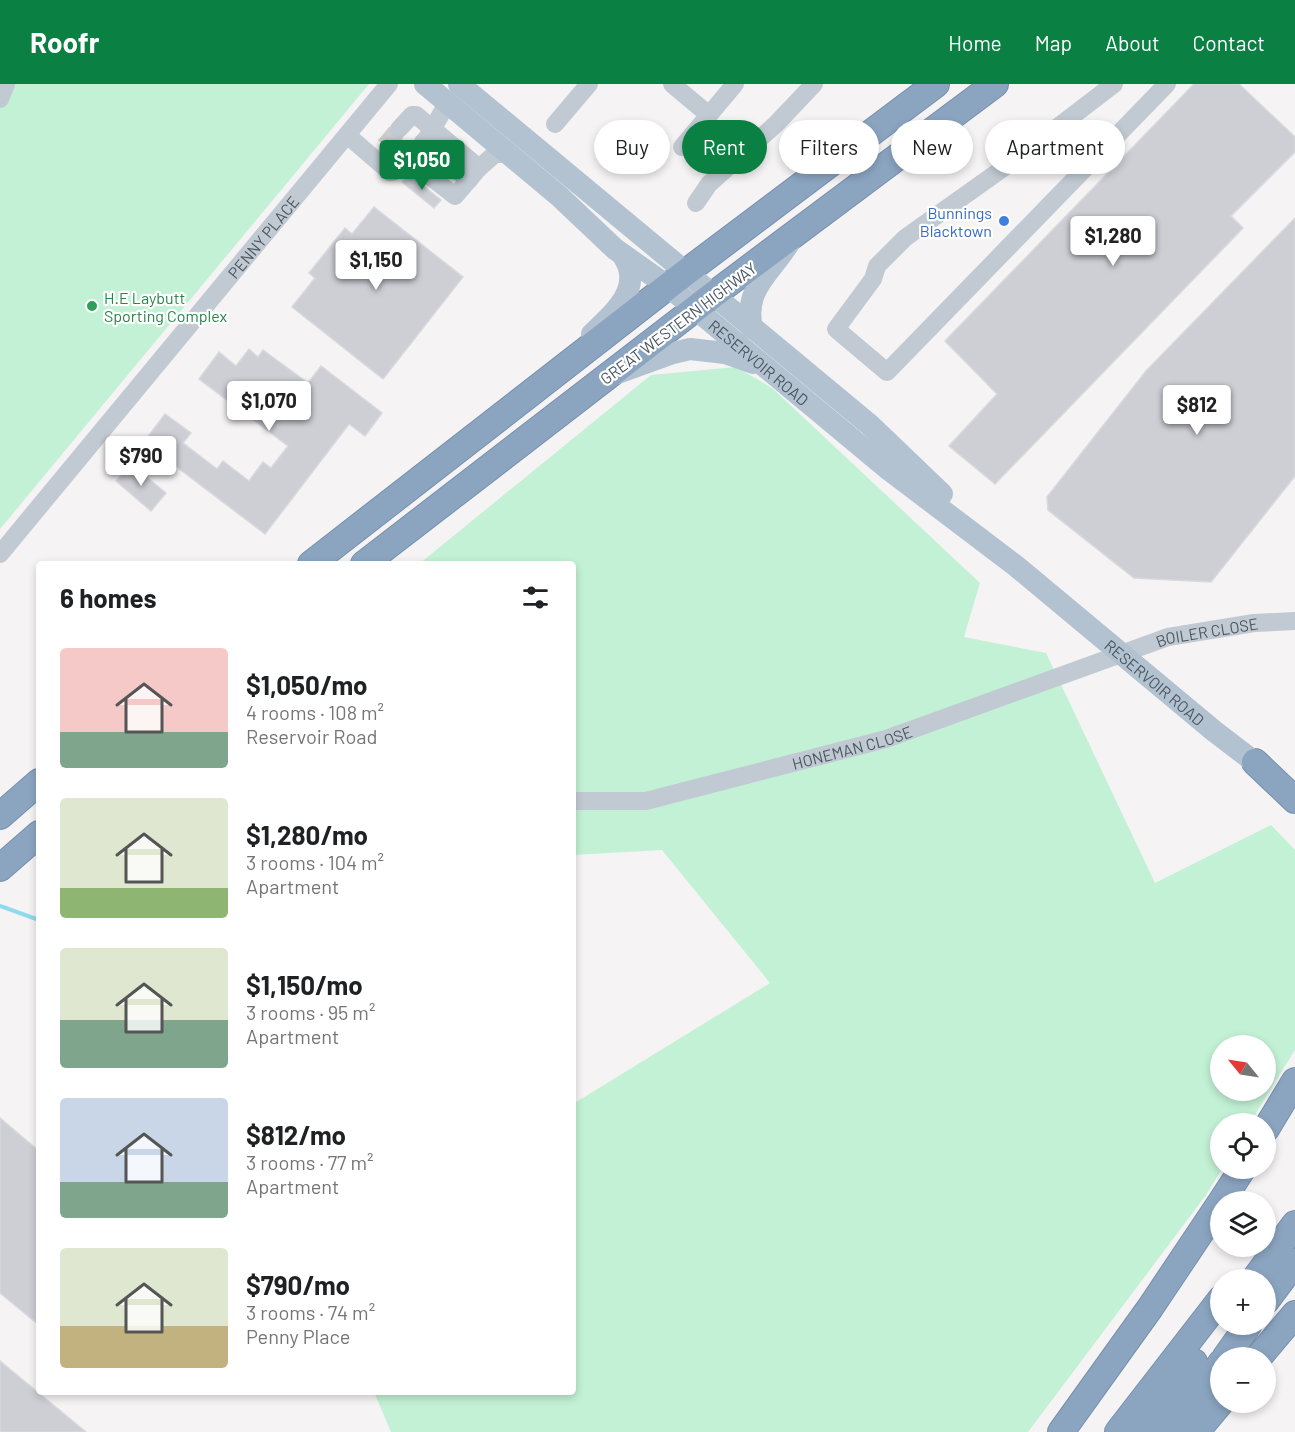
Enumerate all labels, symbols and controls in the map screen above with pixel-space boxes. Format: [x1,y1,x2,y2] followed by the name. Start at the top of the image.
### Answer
[30,25,99,59] text: Roofr
[948,30,1002,55] text: Home
[1035,30,1072,55] text: Map
[1105,30,1160,55] text: About
[1193,30,1265,55] text: Contact
[594,120,670,174] chip: Buy
[682,120,767,174] chip: Rent
[779,120,879,174] chip: Filters
[891,120,973,174] chip: New
[985,120,1125,174] chip: Apartment
[373,140,471,191] pin: $1,050
[394,147,450,171] text: $1,050
[223,192,302,282] street label: PENNY PLACE
[920,203,992,240] place label: Bunnings Blacktown
[997,214,1011,228] marker: Bunnings Blacktown
[1064,216,1162,267] pin: $1,280
[1084,223,1142,247] text: $1,280
[327,240,425,291] pin: $1,150
[349,247,403,271] text: $1,150
[596,258,760,388] street label: GREAT WESTERN HIGHWAY
[104,288,228,325] place label: H.E Laybutt Sporting Complex
[85,299,99,313] marker: H.E Laybutt Sporting Complex
[706,315,813,409] street label: RESERVOIR ROAD
[220,381,318,432] pin: $1,070
[1161,385,1233,436] pin: $812
[241,388,297,412] text: $1,070
[1177,392,1217,416] text: $812
[105,436,177,487] pin: $790
[119,443,163,467] text: $790
[519,581,552,614] icon: filters
[60,582,157,613] text: 6 homes
[1153,613,1259,650] street label: BOILER CLOSE
[1101,635,1209,729] street label: RESERVOIR ROAD
[246,669,368,700] text: $1,050/mo
[108,672,180,744] icon: home
[246,700,384,724] text: 4 rooms · 108 m²
[790,721,915,772] street label: HONEMAN CLOSE
[246,724,377,748] text: Reservoir Road
[246,819,368,850] text: $1,280/mo
[108,822,180,894] icon: home
[246,850,384,874] text: 3 rooms · 104 m²
[246,874,339,898] text: Apartment
[246,969,363,1000] text: $1,150/mo
[108,972,180,1044] icon: home
[246,1000,375,1024] text: 3 rooms · 95 m²
[246,1024,339,1048] text: Apartment
[1210,1035,1276,1101] north arrow
[1210,1035,1276,1413] map controls
[1210,1113,1276,1179] button: locate
[246,1119,346,1150] text: $812/mo
[108,1122,180,1194] icon: home
[246,1150,374,1174] text: 3 rooms · 77 m²
[246,1174,339,1198] text: Apartment
[1210,1191,1276,1257] button: layers
[246,1269,350,1300] text: $790/mo
[1210,1269,1276,1335] button: +
[108,1272,180,1344] icon: home
[246,1300,375,1324] text: 3 rooms · 74 m²
[246,1324,350,1348] text: Penny Place
[1210,1347,1276,1413] button: −

